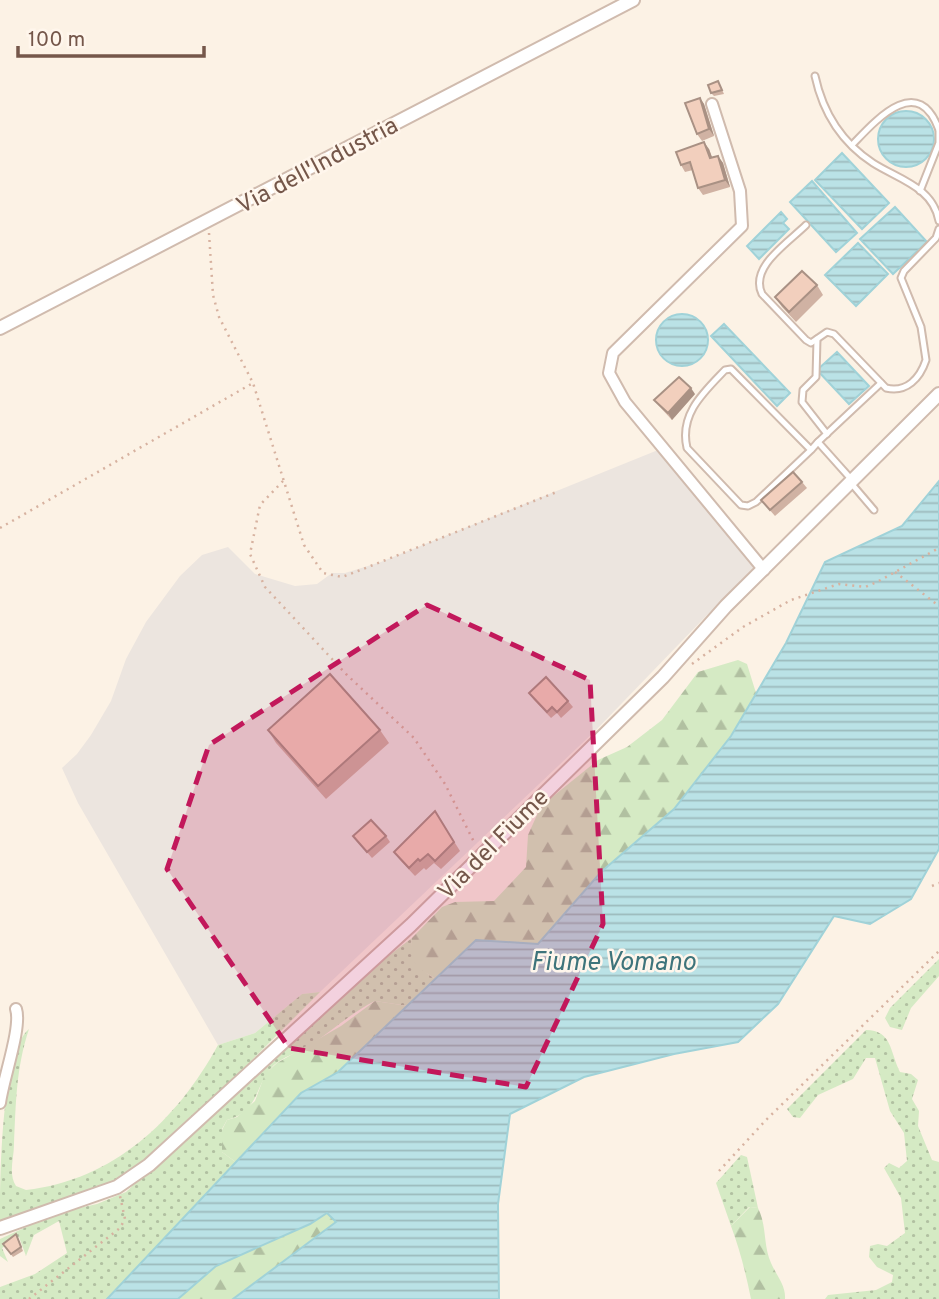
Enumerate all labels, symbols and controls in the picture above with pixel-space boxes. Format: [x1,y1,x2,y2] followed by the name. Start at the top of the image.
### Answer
[18,14,203,58] scale bar
[28,27,85,54] text: 100 m
[232,112,404,222] street label: Via dell'Industria
[432,783,556,907] street label: Via del Fiume
[530,947,696,980] water label: Fiume Vomano

